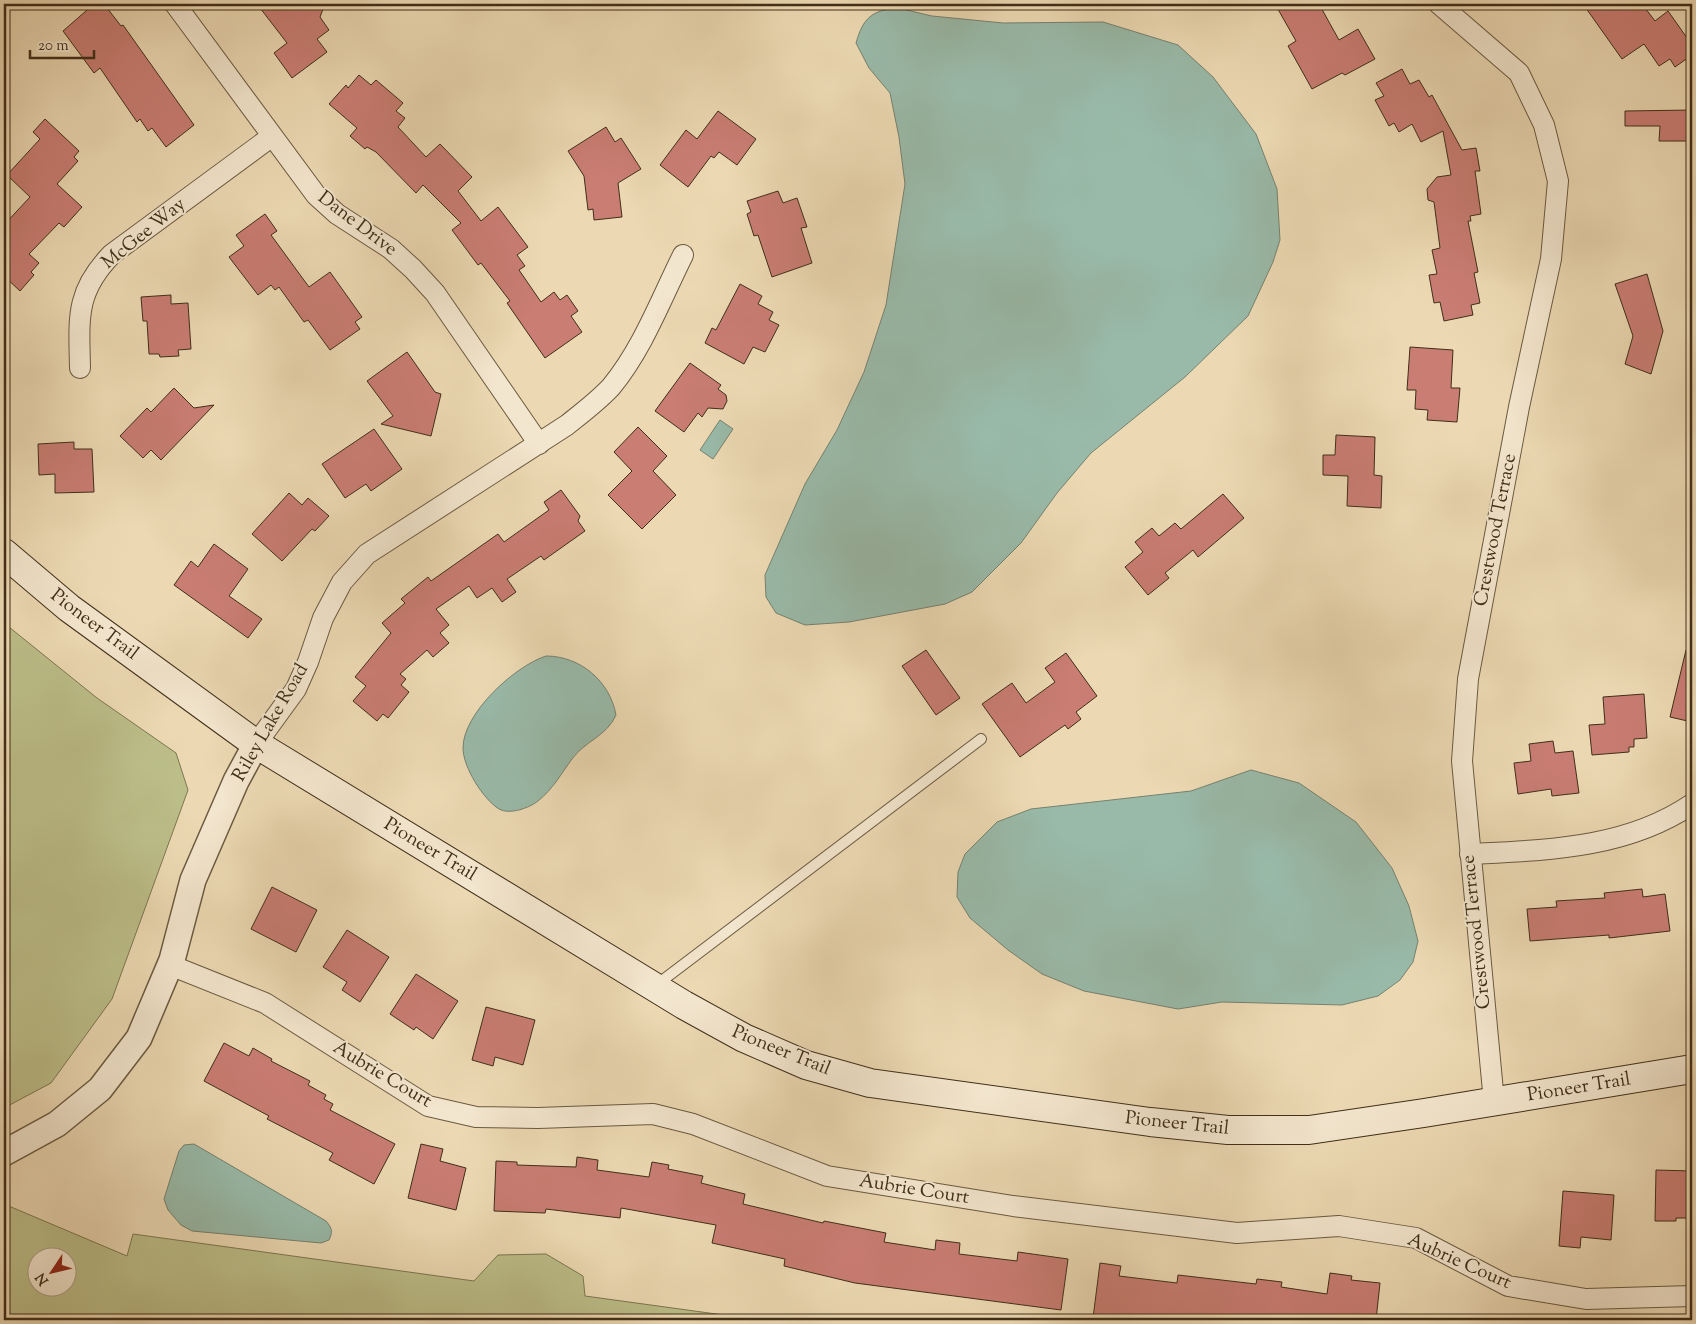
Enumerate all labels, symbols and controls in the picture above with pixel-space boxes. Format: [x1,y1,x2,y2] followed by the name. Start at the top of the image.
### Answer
[30,28,94,60] scale bar
[38,36,69,57] text: 20 m
[312,185,403,263] street label: Dane Drive
[96,191,192,276] street label: McGee Way
[1468,451,1524,609] street label: Crestwood Terrace
[44,583,144,667] street label: Pioneer Trail
[226,659,316,787] street label: Riley Lake Road
[378,812,482,888] street label: Pioneer Trail
[1455,853,1499,1010] street label: Crestwood Terrace
[728,1019,834,1083] street label: Pioneer Trail
[327,1035,437,1115] street label: Aubrie Court
[1525,1067,1633,1109] street label: Pioneer Trail
[1124,1105,1230,1143] street label: Pioneer Trail
[857,1168,971,1212] street label: Aubrie Court
[1403,1227,1516,1297] street label: Aubrie Court
[28,1246,78,1296] north arrow
[32,1268,54,1289] text: N

